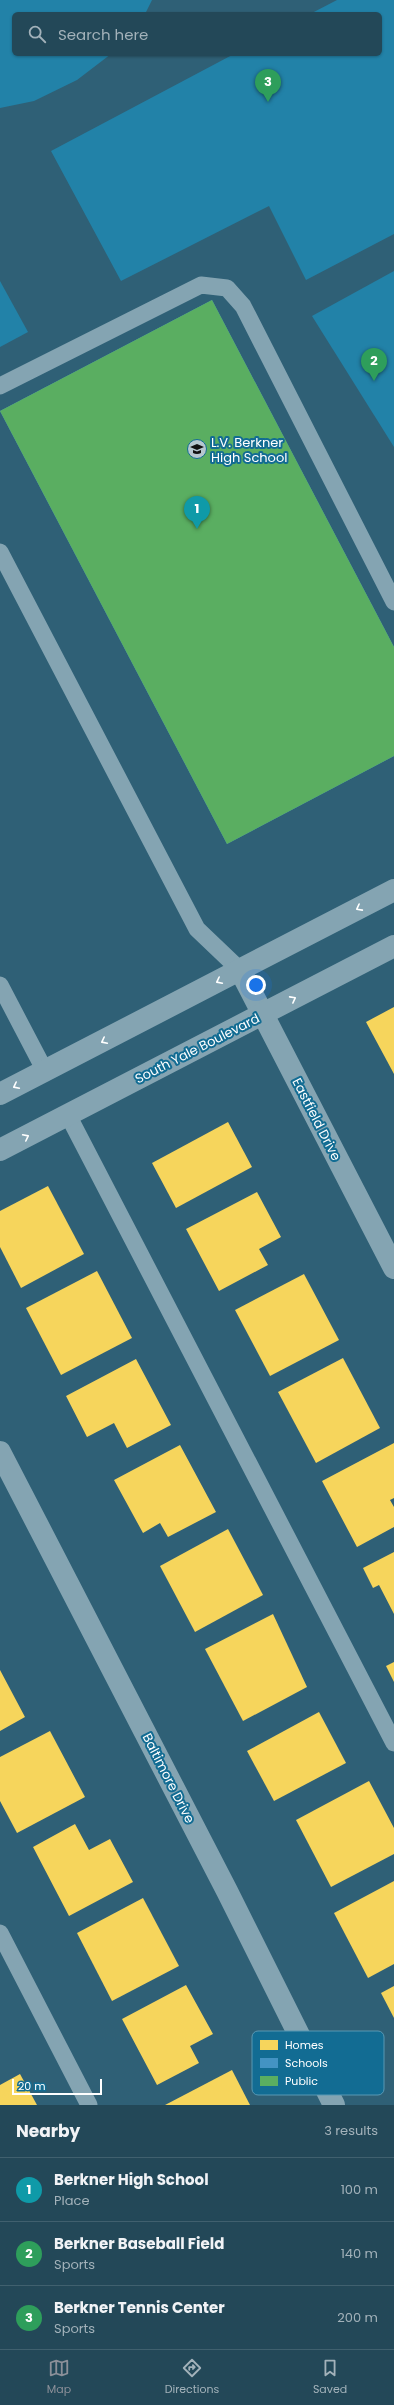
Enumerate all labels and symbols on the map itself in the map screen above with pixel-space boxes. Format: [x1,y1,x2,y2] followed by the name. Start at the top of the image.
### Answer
[255,69,281,102] pin: 3
[361,348,387,381] pin: 2
[211,433,287,467] place label: L.V. Berkner High School
[186,438,208,460] school or university icon: L.V. Berkner High School
[184,496,210,529] pin: 1
[356,903,364,911] one-way arrow
[246,975,266,995] your location
[216,976,224,984] one-way arrow
[289,996,296,1003] one-way arrow
[132,1009,263,1088] street label: South Yale Boulevard
[101,1036,108,1043] one-way arrow
[288,1075,346,1164] street label: Eastfield Drive
[12,1081,20,1089] one-way arrow
[21,1134,29,1142] one-way arrow
[138,1730,199,1826] street label: Baltimore Drive
[252,2031,384,2095] legend
[285,2037,324,2053] text: Homes
[285,2055,328,2071] text: Schools
[285,2073,318,2089] text: Public
[12,2077,102,2096] scale bar

